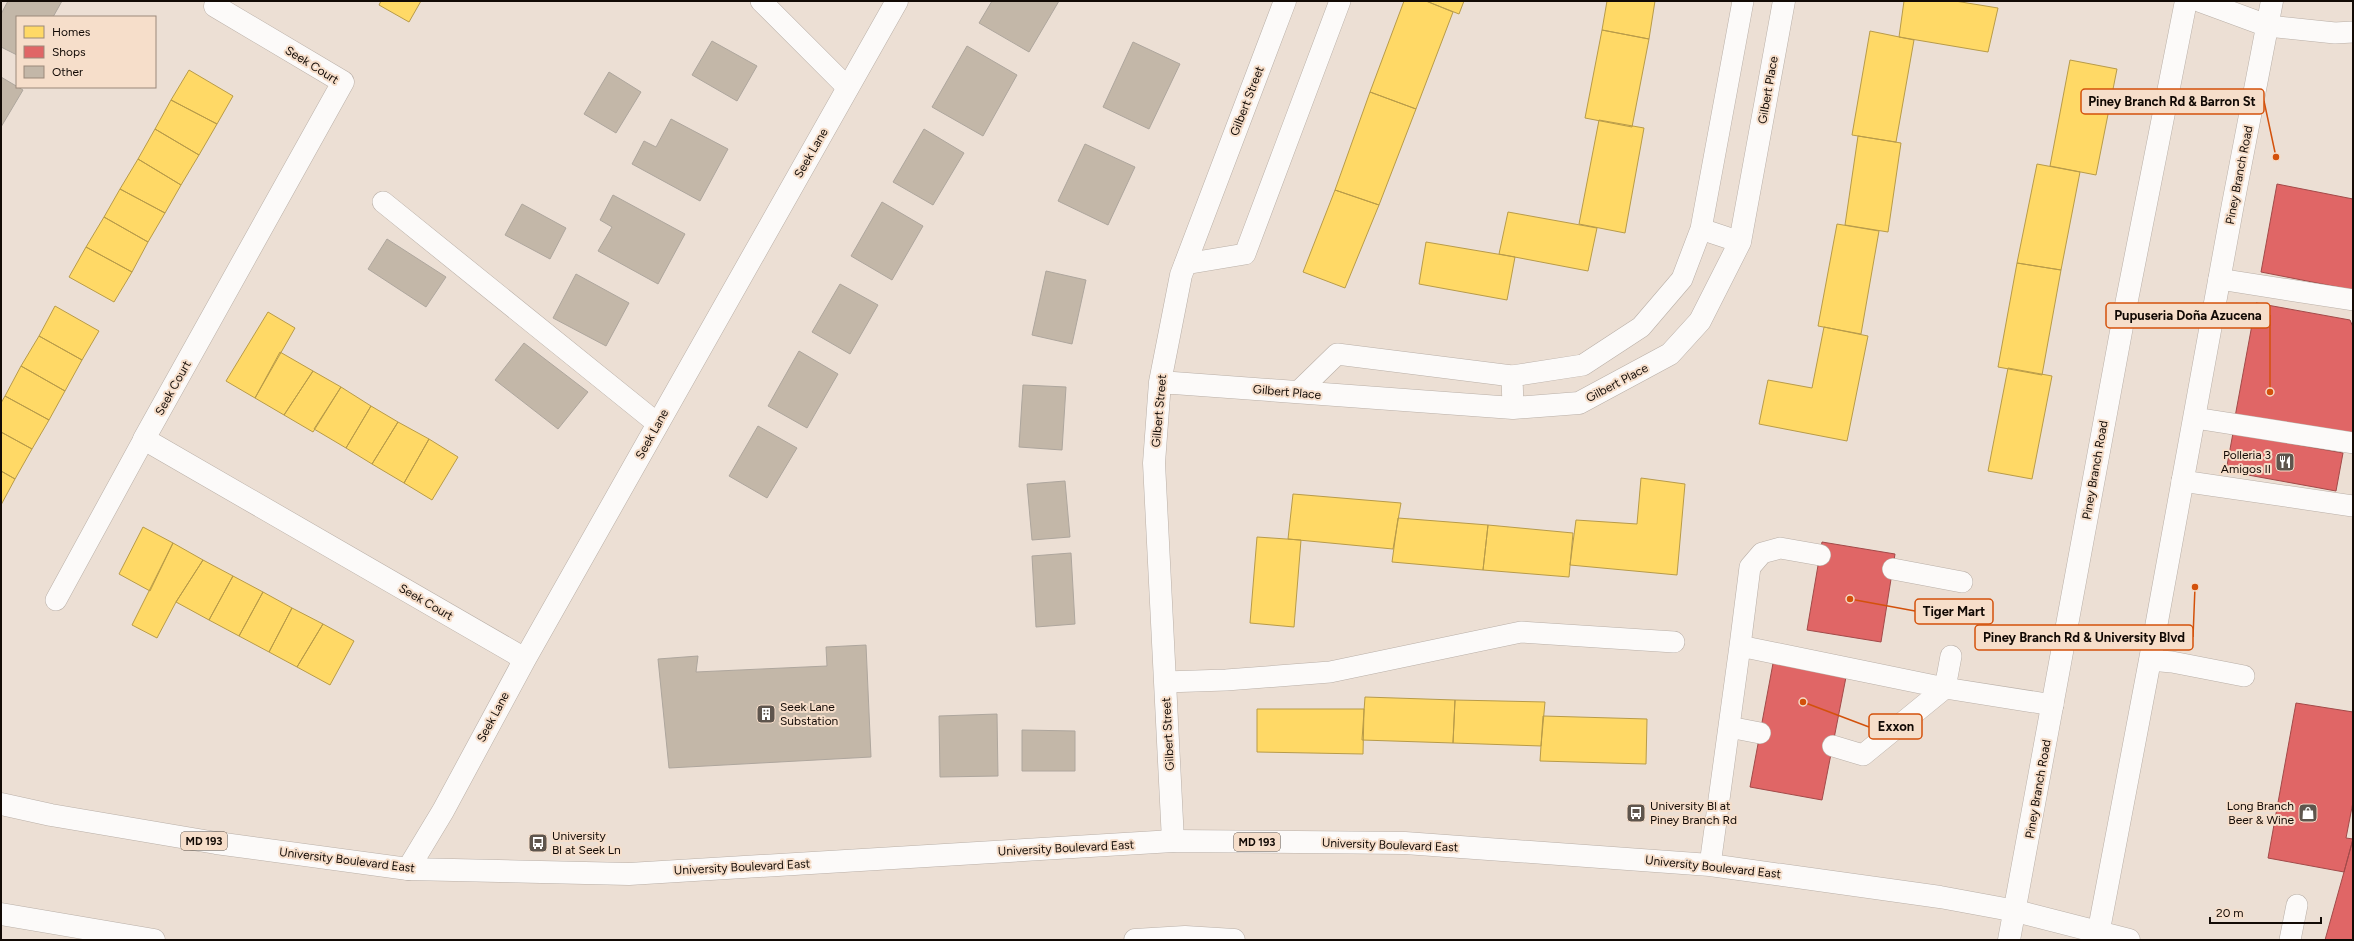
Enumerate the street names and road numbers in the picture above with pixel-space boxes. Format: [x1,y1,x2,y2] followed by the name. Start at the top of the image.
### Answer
[283,43,342,87] street label: Seek Court
[1755,55,1781,125] street label: Gilbert Place
[1227,64,1267,138] street label: Gilbert Street
[791,125,831,180] street label: Seek Lane
[2223,125,2255,225] street label: Piney Branch Road
[152,358,194,418] street label: Seek Court
[1584,361,1651,405] street label: Gilbert Place
[1149,373,1169,448] street label: Gilbert Street
[1252,382,1322,402] street label: Gilbert Place
[633,406,672,461] street label: Seek Lane
[2079,420,2111,520] street label: Piney Branch Road
[396,581,456,623] street label: Seek Court
[474,689,512,745] street label: Seek Lane
[1159,697,1177,771] street label: Gilbert Street
[2022,739,2054,839] street label: Piney Branch Road
[181,832,227,850] road number: MD 193
[1234,833,1280,851] road number: MD 193
[1322,836,1459,854] street label: University Boulevard East
[997,837,1135,859] street label: University Boulevard East
[278,845,416,875] street label: University Boulevard East
[1644,853,1782,881] street label: University Boulevard East
[673,856,811,878] street label: University Boulevard East

